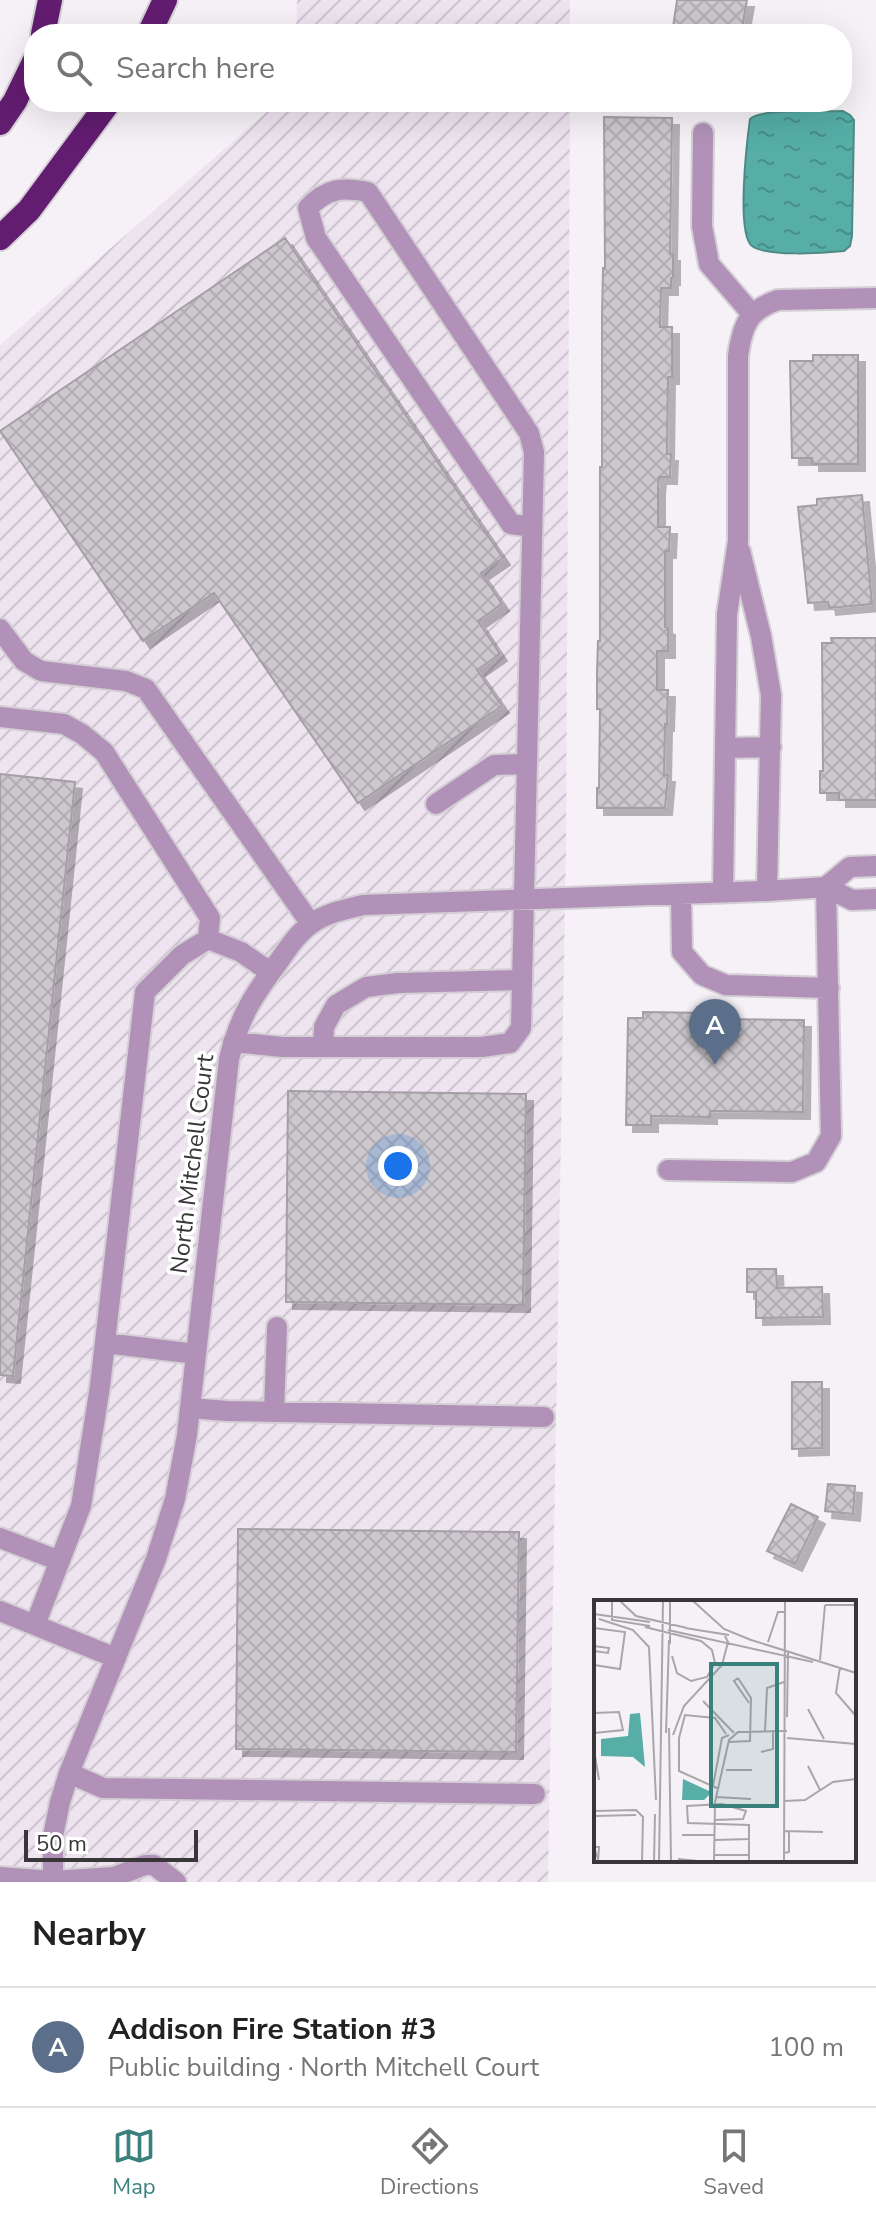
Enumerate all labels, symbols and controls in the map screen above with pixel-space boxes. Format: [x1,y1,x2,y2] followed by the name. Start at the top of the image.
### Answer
[24,24,852,112] search box
[52,46,96,90] icon: search
[116,48,275,89] text: Search here
[689,999,741,1065] pin: A
[163,1052,221,1275] street label: North Mitchell Court
[378,1146,418,1186] your location
[594,1600,856,1862] inset map
[24,1826,198,1862] scale bar
[36,1829,87,1859] text: 50 m
[32,1911,146,1957] text: Nearby
[108,2009,437,2050] text: Addison Fire Station #3
[48,2030,68,2065] text: A
[768,2030,844,2065] text: 100 m
[108,2050,539,2085] text: Public building · North Mitchell Court
[112,2124,156,2202] tab: Map
[380,2124,479,2202] tab: Directions
[703,2124,764,2202] tab: Saved

